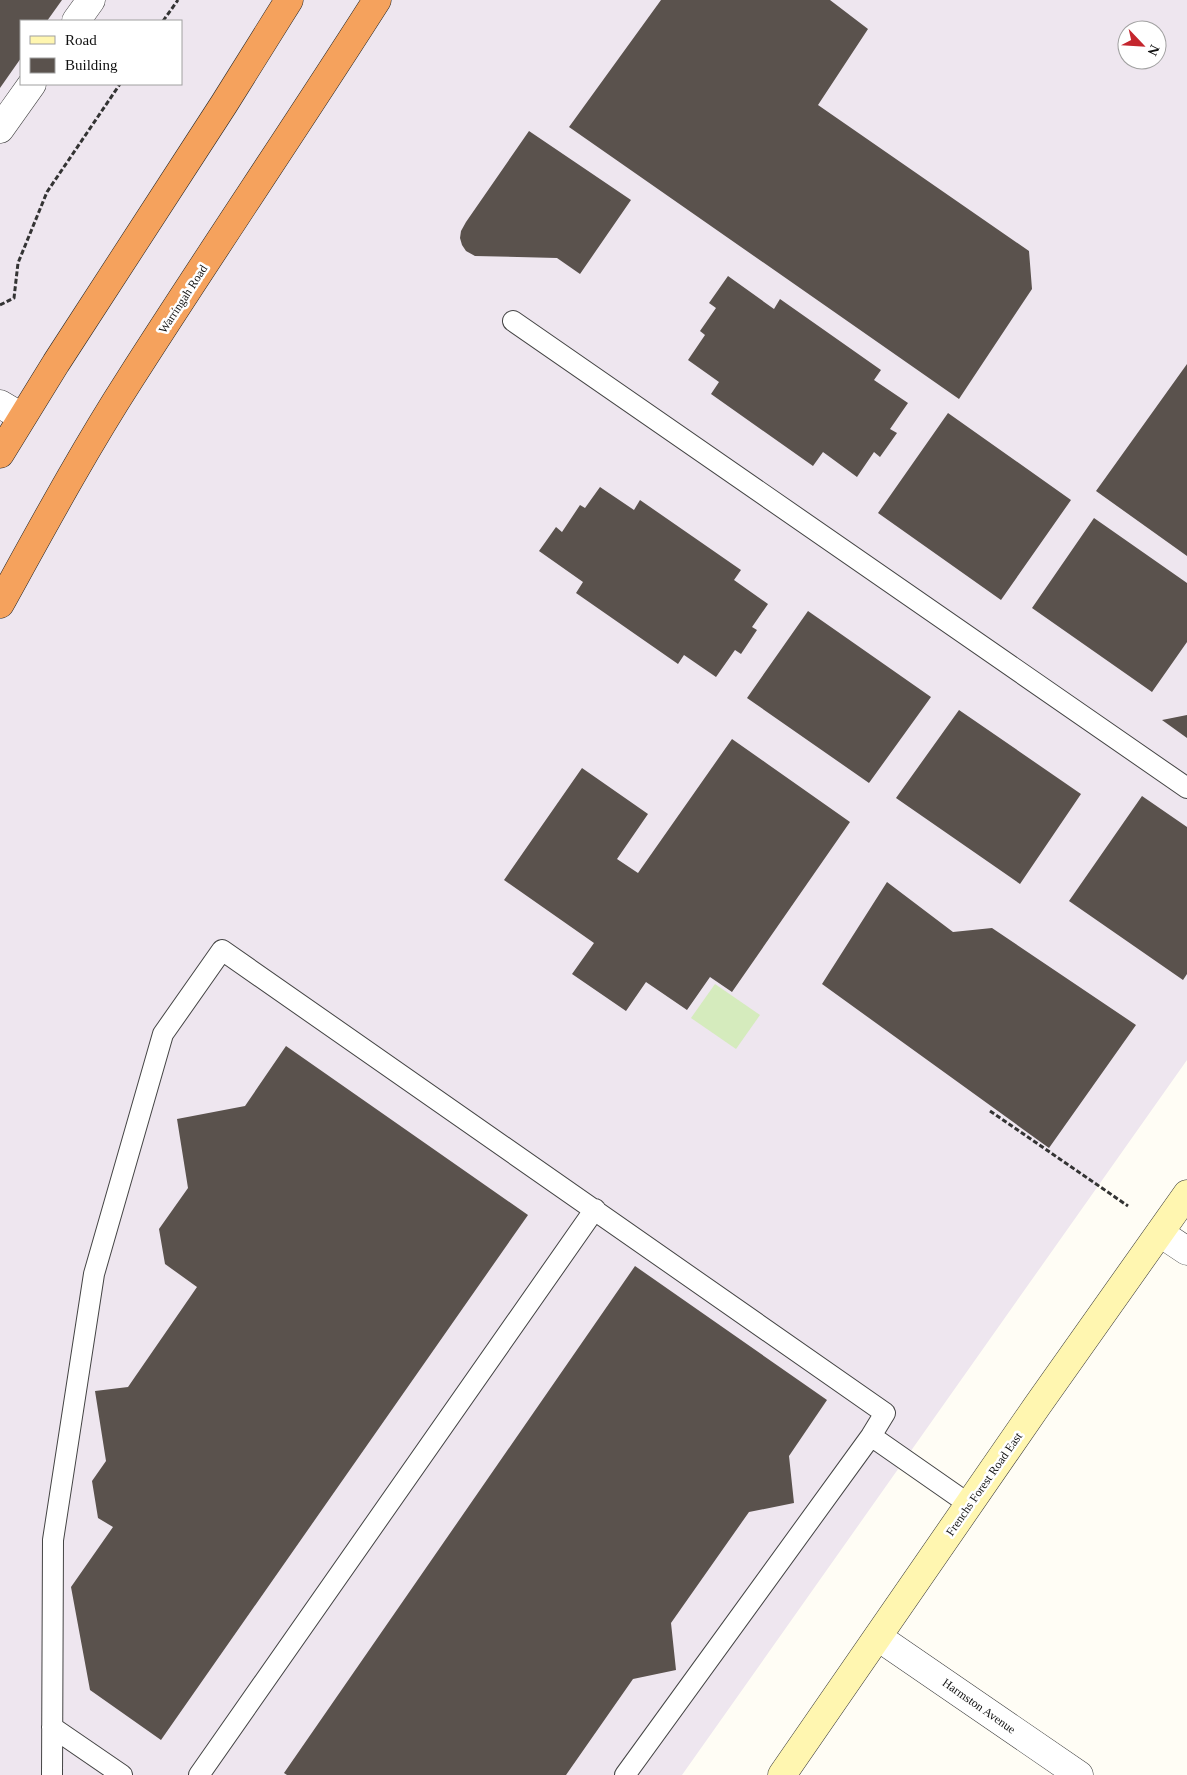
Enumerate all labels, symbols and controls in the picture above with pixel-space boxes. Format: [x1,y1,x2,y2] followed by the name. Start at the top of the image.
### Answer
[20,20,182,85] legend
[1117,20,1167,70] north arrow
[65,32,97,48] text: Road
[1144,43,1162,58] text: N
[65,57,118,73] text: Building
[156,262,210,336] street label: Warringah Road
[943,1429,1025,1538] street label: Frenchs Forest Road East
[940,1676,1018,1736] street label: Harmston Avenue

